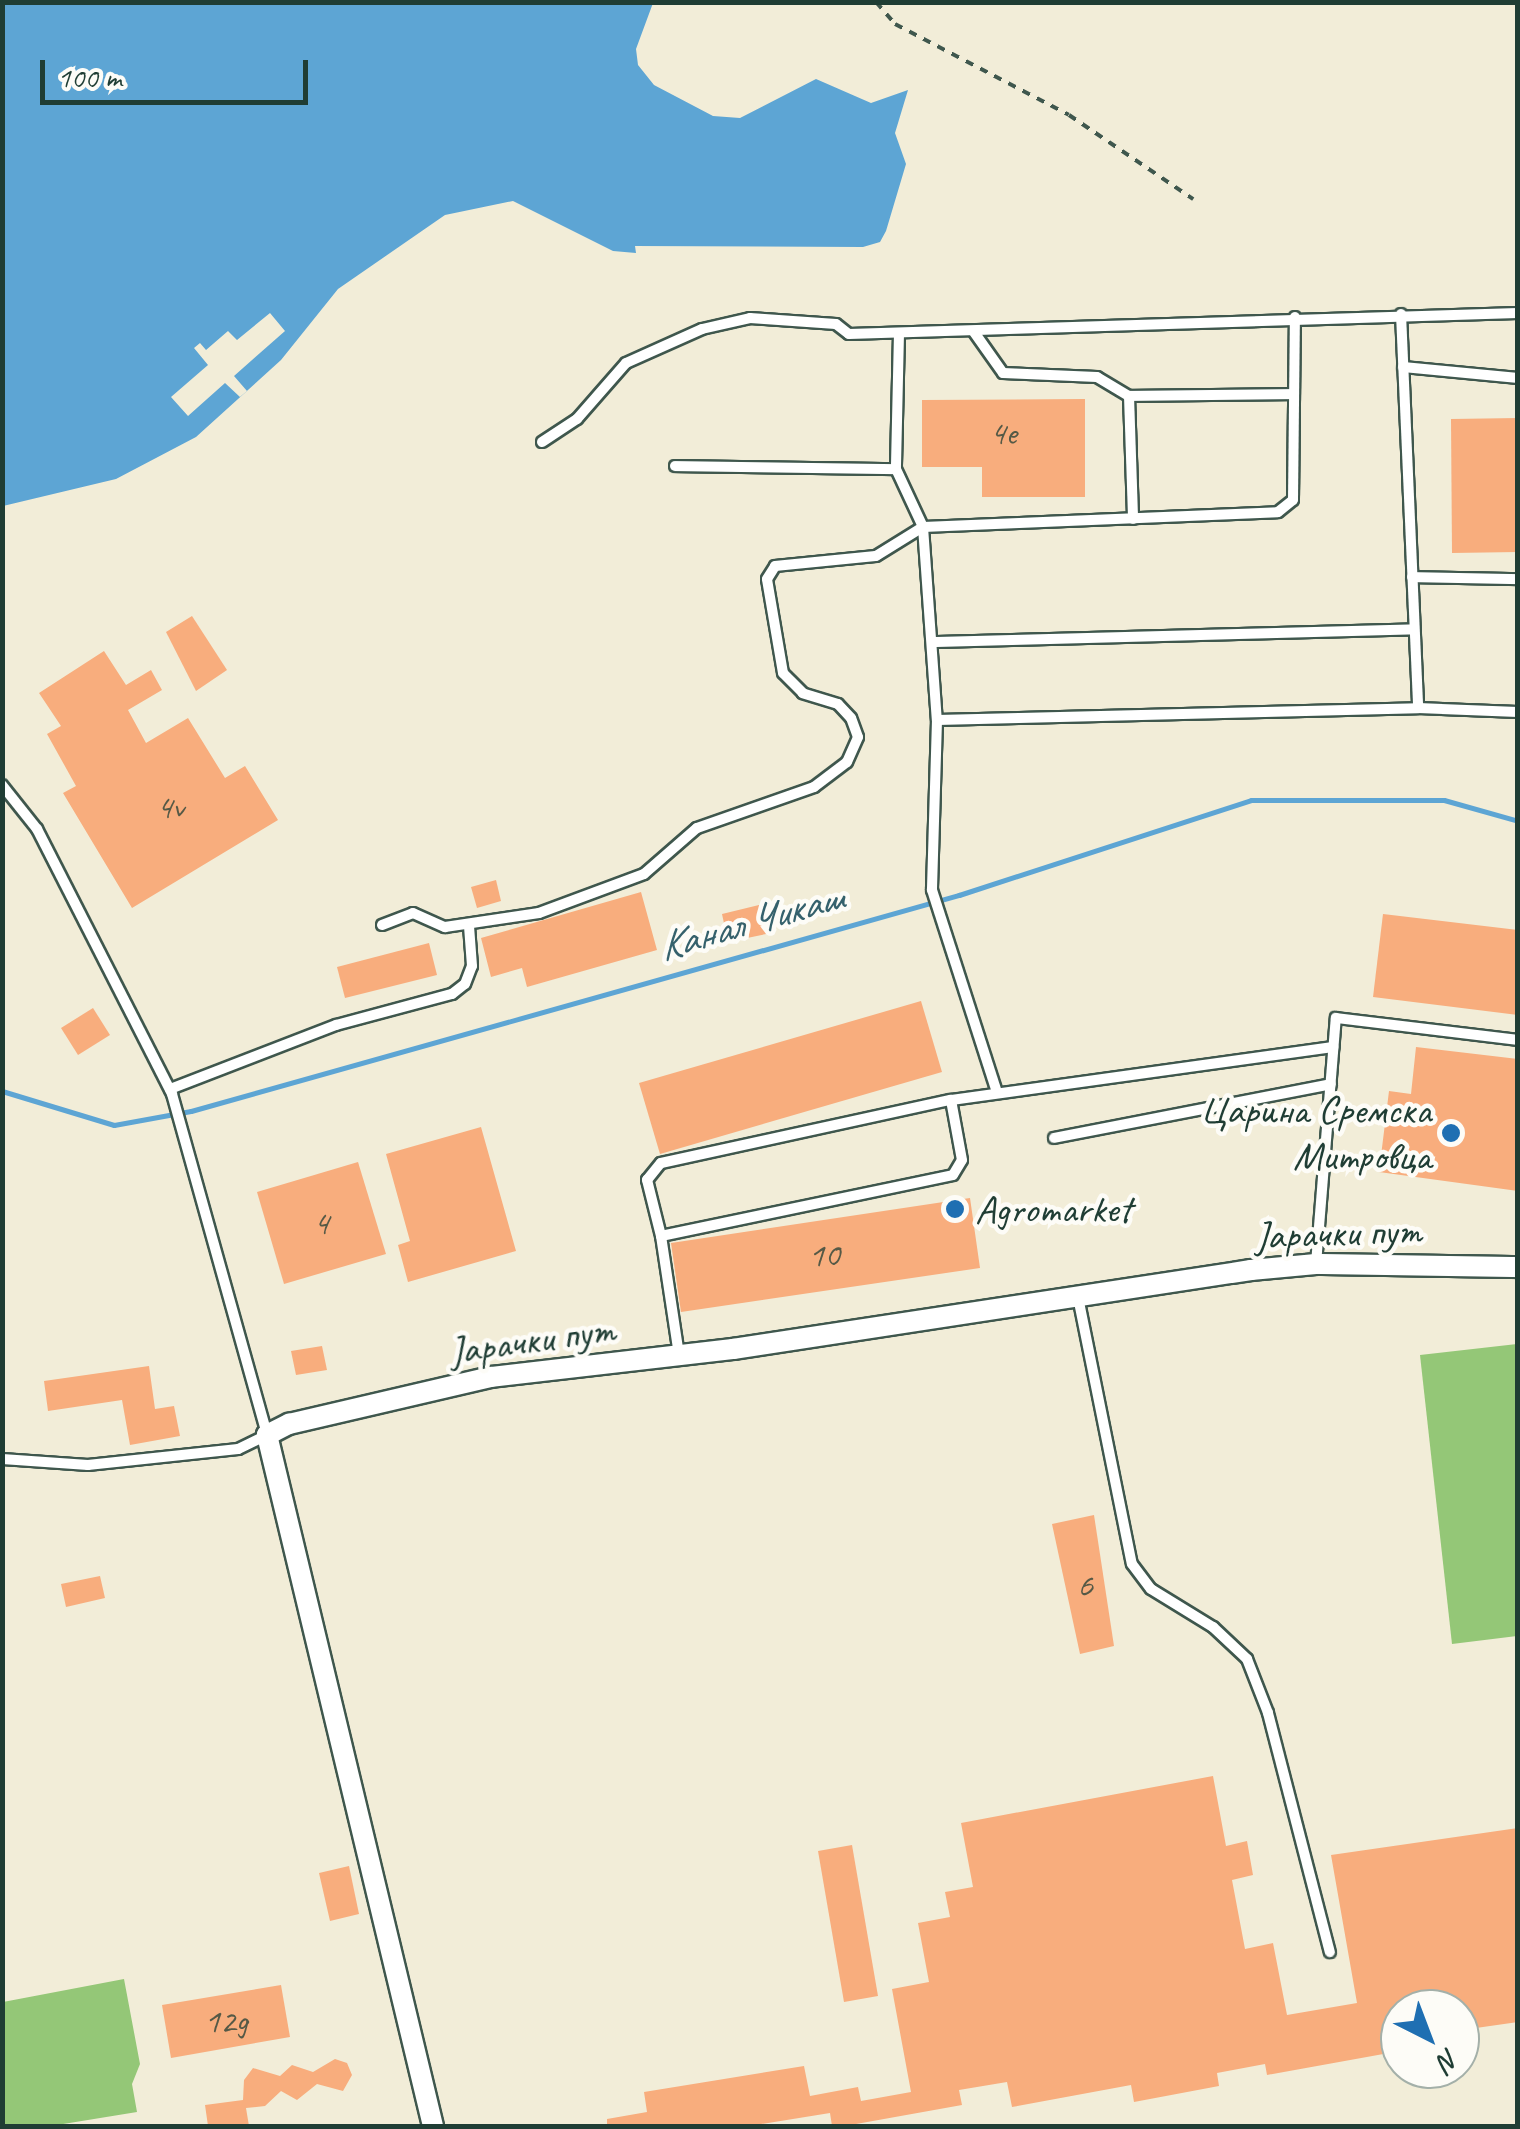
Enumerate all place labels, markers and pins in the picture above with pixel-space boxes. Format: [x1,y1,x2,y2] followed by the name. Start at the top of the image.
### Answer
[1197,1086,1431,1180] place label: Царина Сремска Митровца
[1440,1122,1462,1144] marker: Царина Сремска Митровца
[975,1185,1131,1233] place label: Agromarket
[944,1198,966,1220] marker: Agromarket

